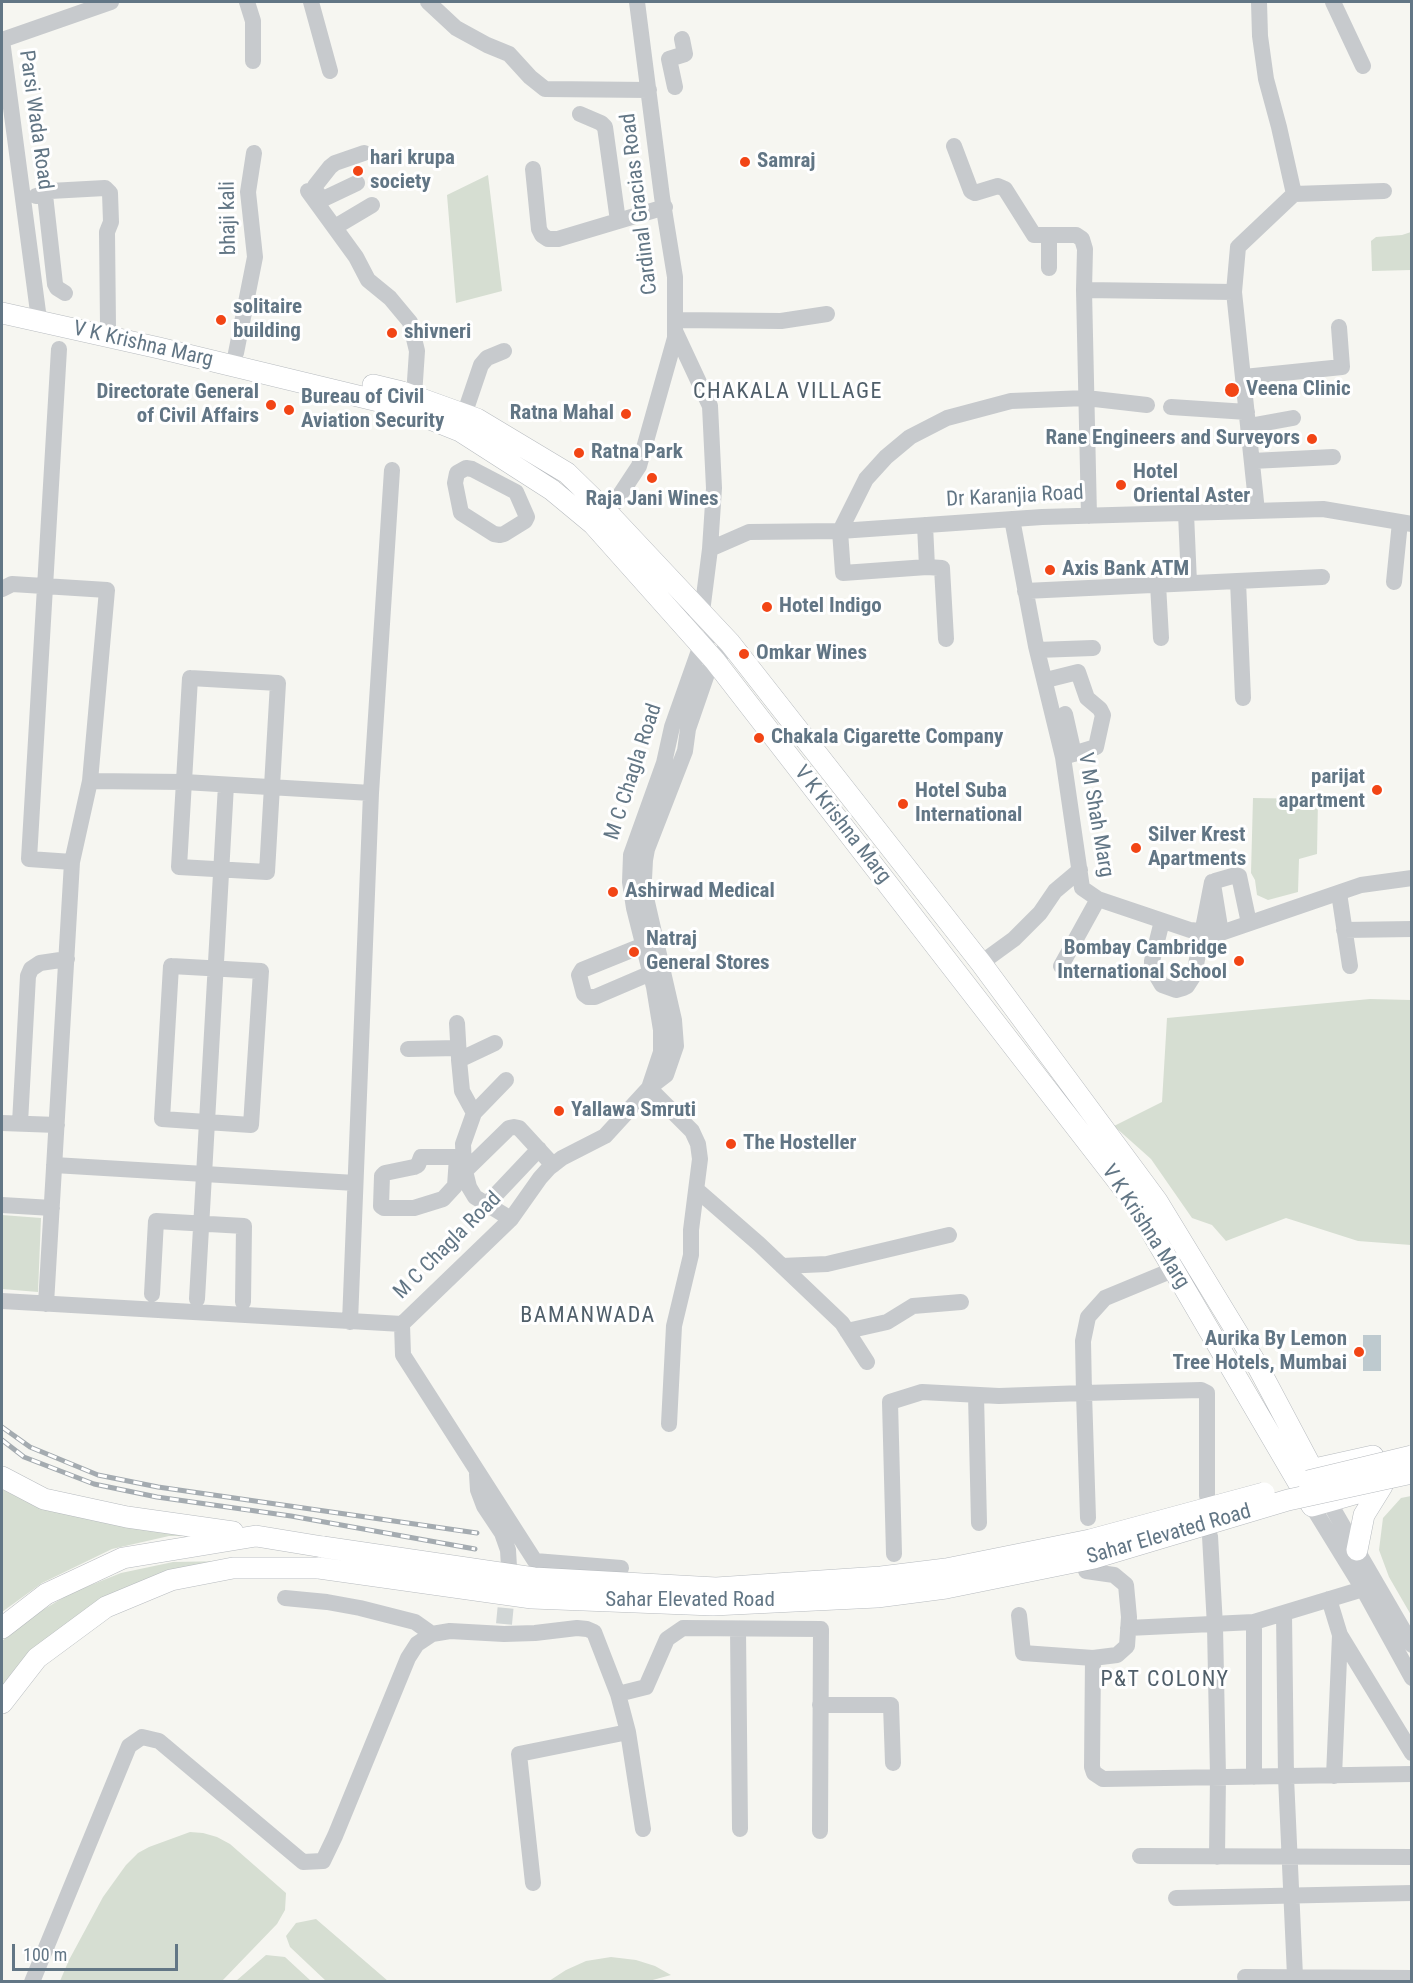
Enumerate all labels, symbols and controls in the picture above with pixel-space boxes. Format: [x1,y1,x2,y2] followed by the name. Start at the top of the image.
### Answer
[13,49,57,191] street label: Parsi Wada Road
[616,112,664,296] street label: Cardinal Gracias Road
[370,146,455,196] place label: hari krupa society
[757,149,815,175] place label: Samraj
[738,155,752,169] marker: Samraj
[351,164,365,178] marker: hari krupa society
[216,181,242,255] street label: bhaji kali
[233,295,302,345] place label: solitaire building
[214,313,228,327] marker: solitaire building
[71,317,215,373] street label: V K Krishna Marg
[404,320,471,346] place label: shivneri
[385,326,399,340] marker: shivneri
[1246,377,1351,403] place label: Veena Clinic
[693,379,883,405] district label: CHAKALA VILLAGE
[96,380,259,430] place label: Directorate General of Civil Affairs
[1223,381,1241,399] marker: Veena Clinic
[301,385,444,435] place label: Bureau of Civil Aviation Security
[264,398,278,412] marker: Directorate General of Civil Affairs
[510,401,614,427] place label: Ratna Mahal
[282,403,296,417] marker: Bureau of Civil Aviation Security
[619,407,633,421] marker: Ratna Mahal
[1045,426,1300,452] place label: Rane Engineers and Surveyors
[1305,432,1319,446] marker: Rane Engineers and Surveyors
[591,440,683,466] place label: Ratna Park
[572,446,586,460] marker: Ratna Park
[1133,460,1250,510] place label: Hotel Oriental Aster
[645,471,659,485] marker: Raja Jani Wines
[1114,478,1128,492] marker: Hotel Oriental Aster
[946,481,1084,513] street label: Dr Karanjia Road
[585,487,719,513] place label: Raja Jani Wines
[1062,557,1189,583] place label: Axis Bank ATM
[1043,563,1057,577] marker: Axis Bank ATM
[779,594,882,620] place label: Hotel Indigo
[760,600,774,614] marker: Hotel Indigo
[756,641,867,667] place label: Omkar Wines
[737,647,751,661] marker: Omkar Wines
[600,701,668,843] street label: M C Chagla Road
[771,725,1003,751] place label: Chakala Cigarette Company
[752,731,766,745] marker: Chakala Cigarette Company
[1072,751,1118,879] street label: V M Shah Marg
[788,761,896,889] street label: V K Krishna Marg
[1279,765,1365,815] place label: parijat apartment
[915,779,1022,829] place label: Hotel Suba International
[1370,783,1384,797] marker: parijat apartment
[896,797,910,811] marker: Hotel Suba International
[1148,823,1246,873] place label: Silver Krest Apartments
[1129,841,1143,855] marker: Silver Krest Apartments
[625,879,775,905] place label: Ashirwad Medical
[606,885,620,899] marker: Ashirwad Medical
[646,927,770,977] place label: Natraj General Stores
[1057,936,1227,986] place label: Bombay Cambridge International School
[627,945,641,959] marker: Natraj General Stores
[1232,954,1246,968] marker: Bombay Cambridge International School
[571,1098,696,1124] place label: Yallawa Smruti
[552,1104,566,1118] marker: Yallawa Smruti
[743,1131,857,1157] place label: The Hosteller
[724,1137,738,1151] marker: The Hosteller
[1096,1160,1194,1294] street label: V K Krishna Marg
[389,1187,507,1305] street label: M C Chagla Road
[520,1303,656,1329] district label: BAMANWADA
[1173,1327,1347,1377] place label: Aurika By Lemon Tree Hotels, Mumbai
[1352,1345,1366,1359] marker: Aurika By Lemon Tree Hotels, Mumbai
[1084,1500,1254,1570] street label: Sahar Elevated Road
[605,1588,775,1614] street label: Sahar Elevated Road
[1100,1667,1230,1693] district label: P&T COLONY
[15,1932,182,1970] scale bar
[23,1944,67,1965] text: 100 m

